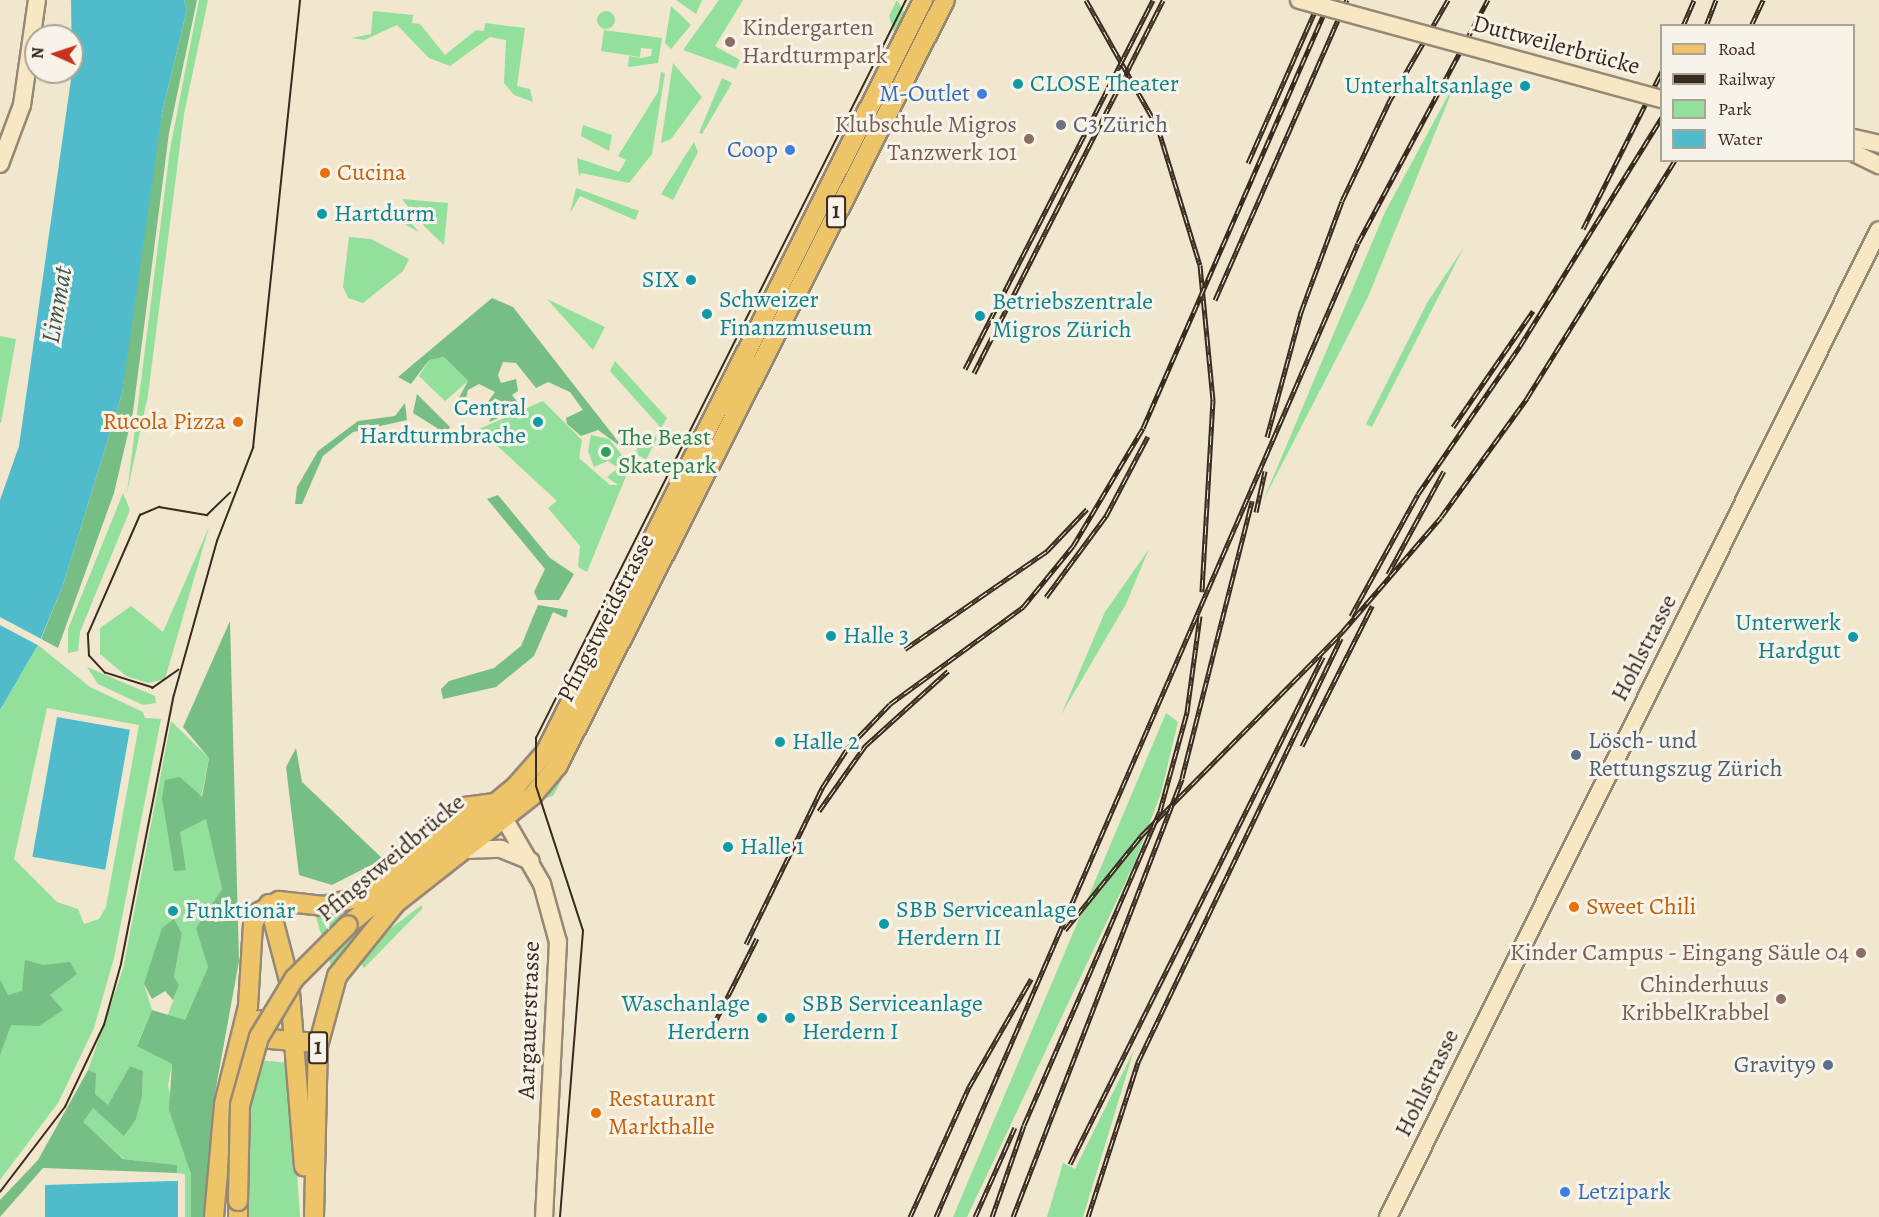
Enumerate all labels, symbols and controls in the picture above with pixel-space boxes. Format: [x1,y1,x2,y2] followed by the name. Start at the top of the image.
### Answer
[1469,9,1643,81] street label: Duttweilerbrücke
[742,14,888,70] place label: Kindergarten Hardturmpark
[24,24,84,84] north arrow
[1660,24,1855,162] legend
[723,35,737,49] marker: Kindergarten Hardturmpark
[1718,37,1755,61] text: Road
[27,47,49,60] text: N
[1718,67,1775,91] text: Railway
[1030,70,1179,98] place label: CLOSE Theater
[1345,72,1513,100] place label: Unterhaltsanlage
[1011,77,1025,91] marker: CLOSE Theater
[1518,79,1532,93] marker: Unterhaltsanlage
[879,80,970,108] place label: M-Outlet
[975,87,989,101] marker: M-Outlet
[1718,97,1752,121] text: Park
[834,111,1017,167] place label: Klubschule Migros Tanzwerk 101
[1073,111,1168,139] place label: C3 Zürich
[1054,118,1068,132] marker: C3 Zürich
[1718,127,1763,151] text: Water
[1022,132,1036,146] marker: Klubschule Migros Tanzwerk 101
[727,136,778,164] place label: Coop
[783,143,797,157] marker: Coop
[337,159,406,187] place label: Cucina
[318,166,332,180] marker: Cucina
[826,193,846,231] road number: 1
[334,200,435,228] place label: Hartdurm
[315,207,329,221] marker: Hartdurm
[35,264,79,346] water label: Limmat
[642,266,679,294] place label: SIX
[684,273,698,287] marker: SIX
[719,286,872,342] place label: Schweizer Finanzmuseum
[992,288,1153,344] place label: Betriebszentrale Migros Zürich
[700,307,714,321] marker: Schweizer Finanzmuseum
[973,309,987,323] marker: Betriebszentrale Migros Zürich
[359,394,526,450] place label: Central Hardturmbrache
[102,408,226,436] place label: Rucola Pizza
[231,415,245,429] marker: Rucola Pizza
[531,415,545,429] marker: Central Hardturmbrache
[618,424,717,480] place label: The Beast Skatepark
[599,445,613,459] marker: The Beast Skatepark
[551,529,661,707] street label: Pfingstweidstrasse
[1605,590,1683,706] street label: Hohlstrasse
[1735,609,1841,665] place label: Unterwerk Hardgut
[843,622,909,650] place label: Halle 3
[824,629,838,643] marker: Halle 3
[1846,630,1860,644] marker: Unterwerk Hardgut
[1588,727,1782,783] place label: Lösch- und Rettungszug Zürich
[792,728,859,756] place label: Halle 2
[773,735,787,749] marker: Halle 2
[1569,748,1583,762] marker: Lösch- und Rettungszug Zürich
[311,788,471,928] street label: Pfingstweidbrücke
[740,833,804,861] place label: Halle 1
[721,840,735,854] marker: Halle 1
[1586,893,1696,921] place label: Sweet Chili
[896,896,1077,952] place label: SBB Serviceanlage Herdern II
[185,897,296,925] place label: Funktionär
[1567,900,1581,914] marker: Sweet Chili
[166,904,180,918] marker: Funktionär
[877,917,891,931] marker: SBB Serviceanlage Herdern II
[1509,939,1849,967] place label: Kinder Campus - Eingang Säule 04
[512,941,546,1099] street label: Aargauerstrasse
[1854,946,1868,960] marker: Kinder Campus - Eingang Säule 04
[1621,971,1769,1027] place label: Chinderhuus KribbelKrabbel
[622,990,750,1046] place label: Waschanlage Herdern
[802,990,983,1046] place label: SBB Serviceanlage Herdern I
[1774,992,1788,1006] marker: Chinderhuus KribbelKrabbel
[755,1011,769,1025] marker: Waschanlage Herdern
[783,1011,797,1025] marker: SBB Serviceanlage Herdern I
[1389,1025,1465,1141] street label: Hohlstrasse
[308,1029,328,1067] road number: 1
[1734,1051,1816,1079] place label: Gravity9
[1821,1058,1835,1072] marker: Gravity9
[608,1085,716,1141] place label: Restaurant Markthalle
[589,1106,603,1120] marker: Restaurant Markthalle
[1577,1178,1671,1206] place label: Letzipark
[1558,1185,1572,1199] marker: Letzipark

